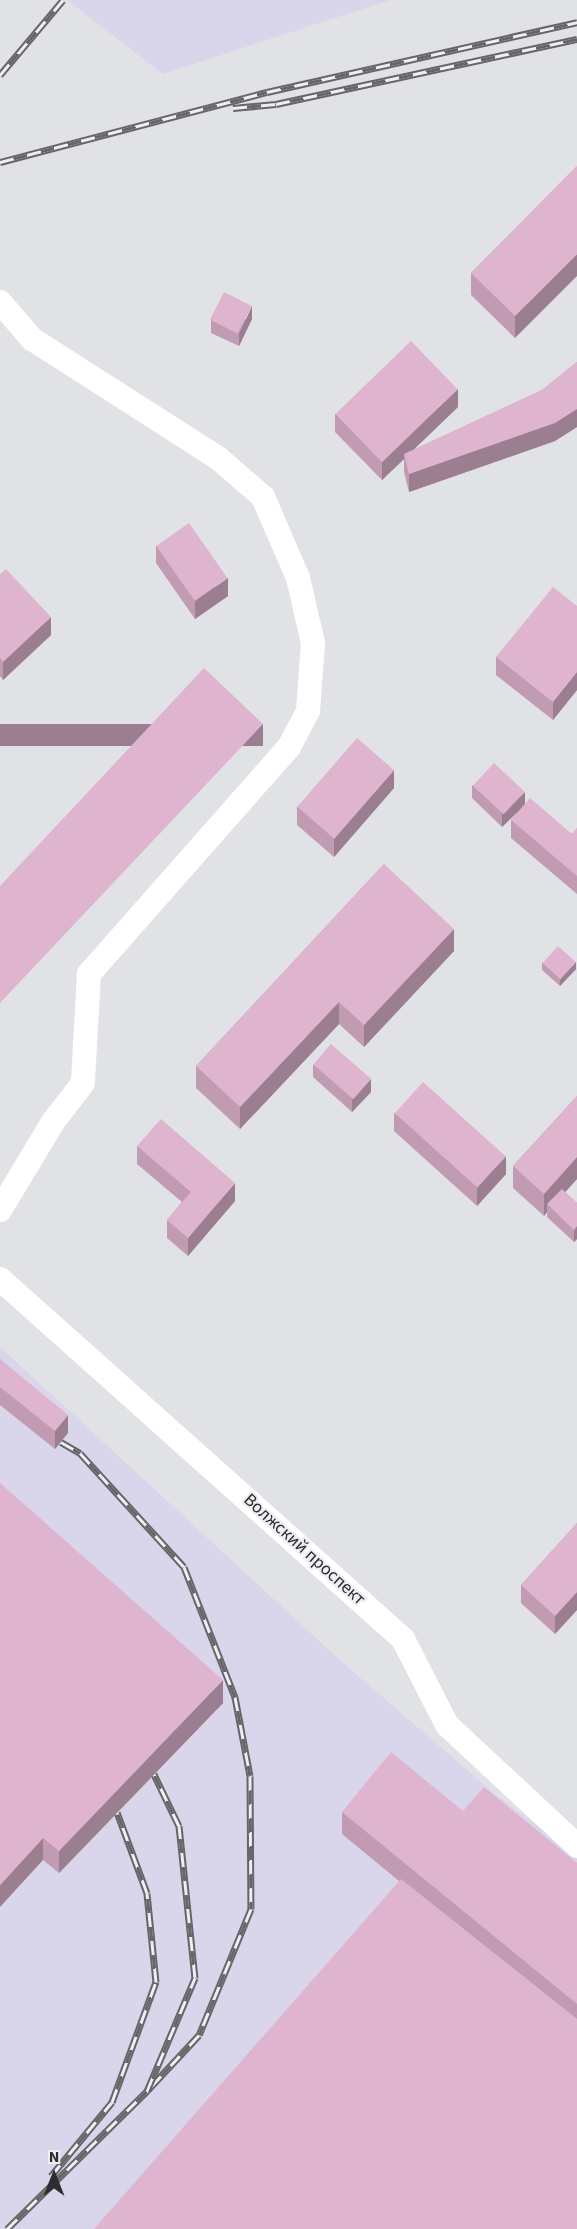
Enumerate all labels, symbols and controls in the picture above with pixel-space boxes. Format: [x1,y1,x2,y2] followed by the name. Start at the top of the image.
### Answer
[239,1490,369,1610] street label: Волжский проспект
[24,2145,84,2205] north arrow
[49,2146,59,2168] text: N

